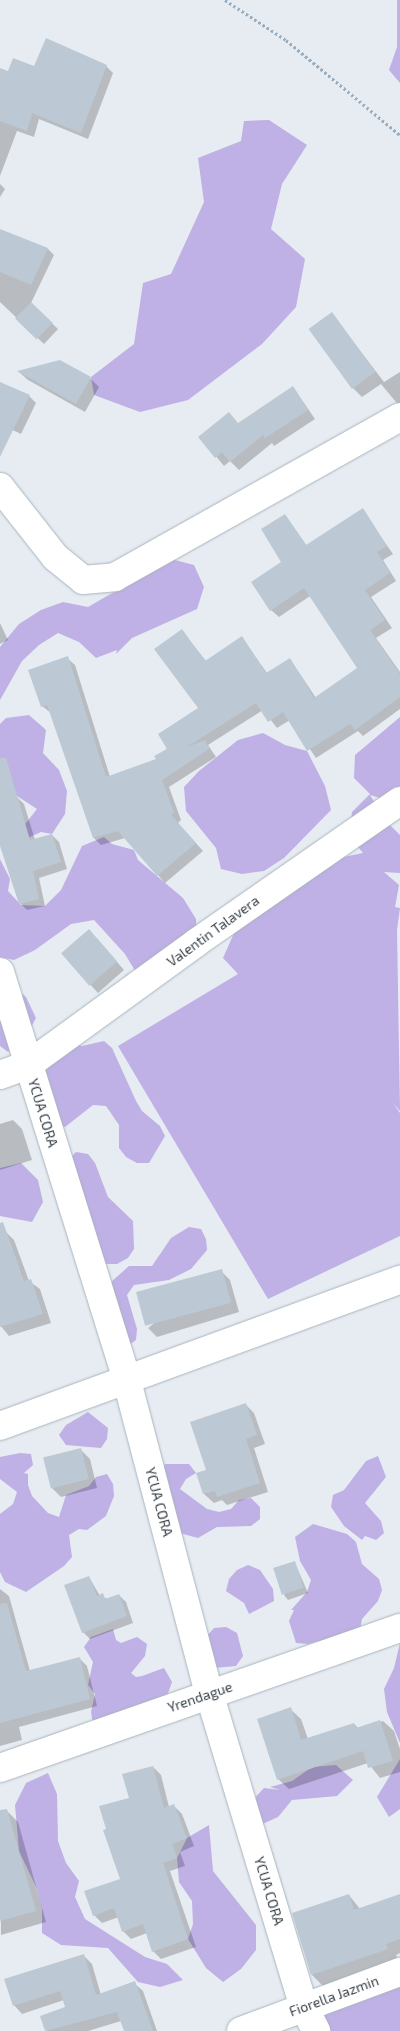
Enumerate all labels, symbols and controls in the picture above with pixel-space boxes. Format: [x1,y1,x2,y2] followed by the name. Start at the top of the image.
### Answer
[163,892,263,970] street label: Valentin Talavera
[25,1076,61,1150] street label: YCUA CORA
[142,1465,176,1539] street label: YCUA CORA
[165,1678,235,1716] street label: Yrendague
[251,1854,287,1928] street label: YCUA CORA
[287,1972,381,2020] street label: Fiorella Jazmin

